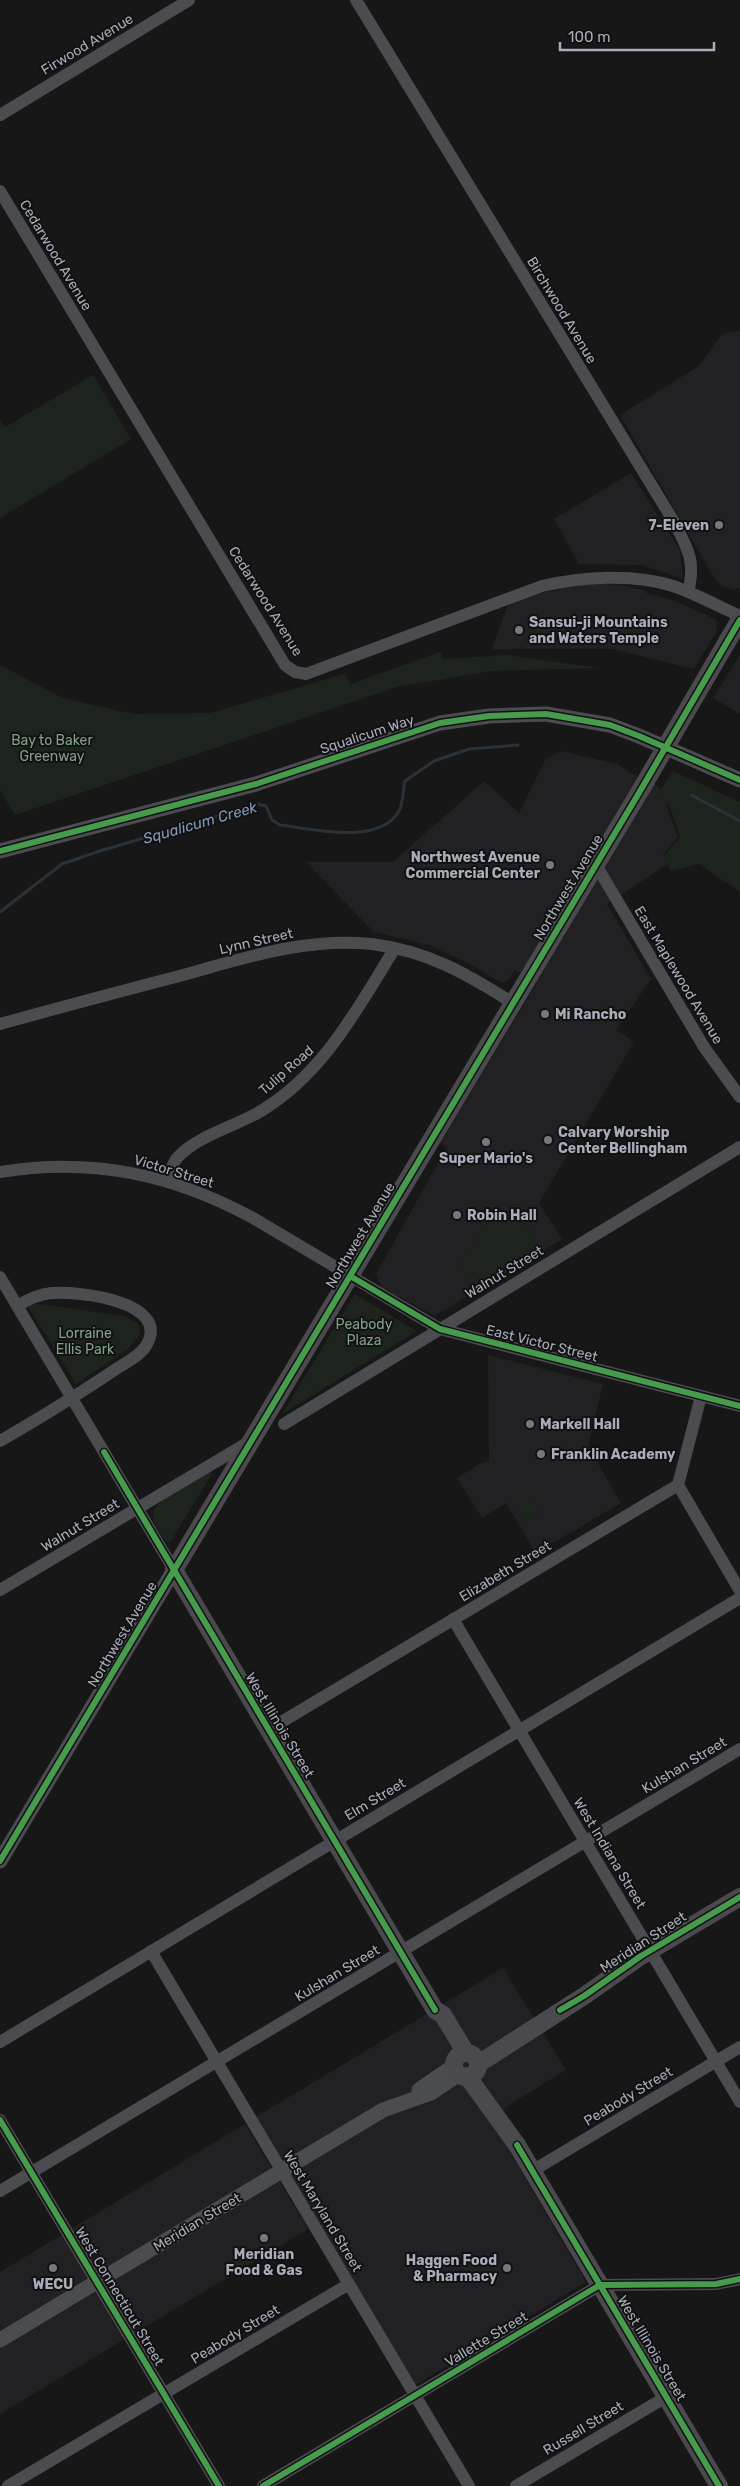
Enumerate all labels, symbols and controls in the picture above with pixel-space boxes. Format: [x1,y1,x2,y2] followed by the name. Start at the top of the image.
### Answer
[38,10,137,79] street label: Firwood Avenue
[560,20,714,52] scale bar
[568,28,610,46] text: 100 m
[16,197,95,314] street label: Cedarwood Avenue
[523,254,600,367] street label: Birchwood Avenue
[648,517,709,534] place label: 7-Eleven
[713,519,725,531] marker: 7-Eleven
[225,543,306,659] street label: Cedarwood Avenue
[529,614,668,647] place label: Sansui-ji Mountains and Waters Temple
[513,624,525,636] marker: Sansui-ji Mountains and Waters Temple
[318,711,417,758] street label: Squalicum Way
[11,732,93,765] park label: Bay to Baker Greenway
[141,798,259,848] water label: Squalicum Creek
[530,831,607,943] street label: Northwest Avenue
[406,849,541,882] place label: Northwest Avenue Commercial Center
[544,859,556,871] marker: Northwest Avenue Commercial Center
[631,903,727,1047] street label: East Maplewood Avenue
[218,925,295,958] street label: Lynn Street
[555,1006,626,1023] place label: Mi Rancho
[539,1008,551,1020] marker: Mi Rancho
[255,1042,317,1099] street label: Tulip Road
[558,1124,687,1157] place label: Calvary Worship Center Bellingham
[542,1134,554,1146] marker: Calvary Worship Center Bellingham
[480,1136,492,1148] marker: Super Mario's
[439,1150,533,1167] place label: Super Mario's
[132,1151,216,1192] street label: Victor Street
[322,1179,399,1291] street label: Northwest Avenue
[467,1207,537,1224] place label: Robin Hall
[451,1209,463,1221] marker: Robin Hall
[462,1242,547,1302] street label: Walnut Street
[336,1316,393,1349] park label: Peabody Plaza
[484,1321,600,1366] street label: East Victor Street
[56,1325,115,1358] park label: Lorraine Ellis Park
[540,1416,620,1433] place label: Markell Hall
[524,1418,536,1430] marker: Markell Hall
[551,1446,676,1463] place label: Franklin Academy
[535,1448,547,1460] marker: Franklin Academy
[38,1495,123,1555] street label: Walnut Street
[456,1537,555,1606] street label: Elizabeth Street
[84,1578,161,1690] street label: Northwest Avenue
[241,1670,318,1781] street label: West Illinois Street
[639,1733,730,1797] street label: Kulshan Street
[342,1774,409,1824] street label: Elm Street
[570,1795,650,1912] street label: West Indiana Street
[597,1908,690,1977] street label: Meridian Street
[292,1941,383,2005] street label: Kulshan Street
[581,2063,676,2130] street label: Peabody Street
[280,2148,366,2275] street label: West Maryland Street
[150,2189,245,2255] street label: Meridian Street
[71,2224,168,2369] street label: West Connecticut Street
[258,2232,270,2244] marker: Meridian Food & Gas
[226,2246,303,2279] place label: Meridian Food & Gas
[406,2252,498,2285] place label: Haggen Food & Pharmacy
[47,2262,59,2274] marker: WECU
[501,2262,513,2274] marker: Haggen Food & Pharmacy
[33,2276,73,2293] place label: WECU
[613,2293,690,2404] street label: West Illinois Street
[188,2301,283,2368] street label: Peabody Street
[442,2308,531,2371] street label: Vallette Street
[540,2398,627,2459] street label: Russell Street

